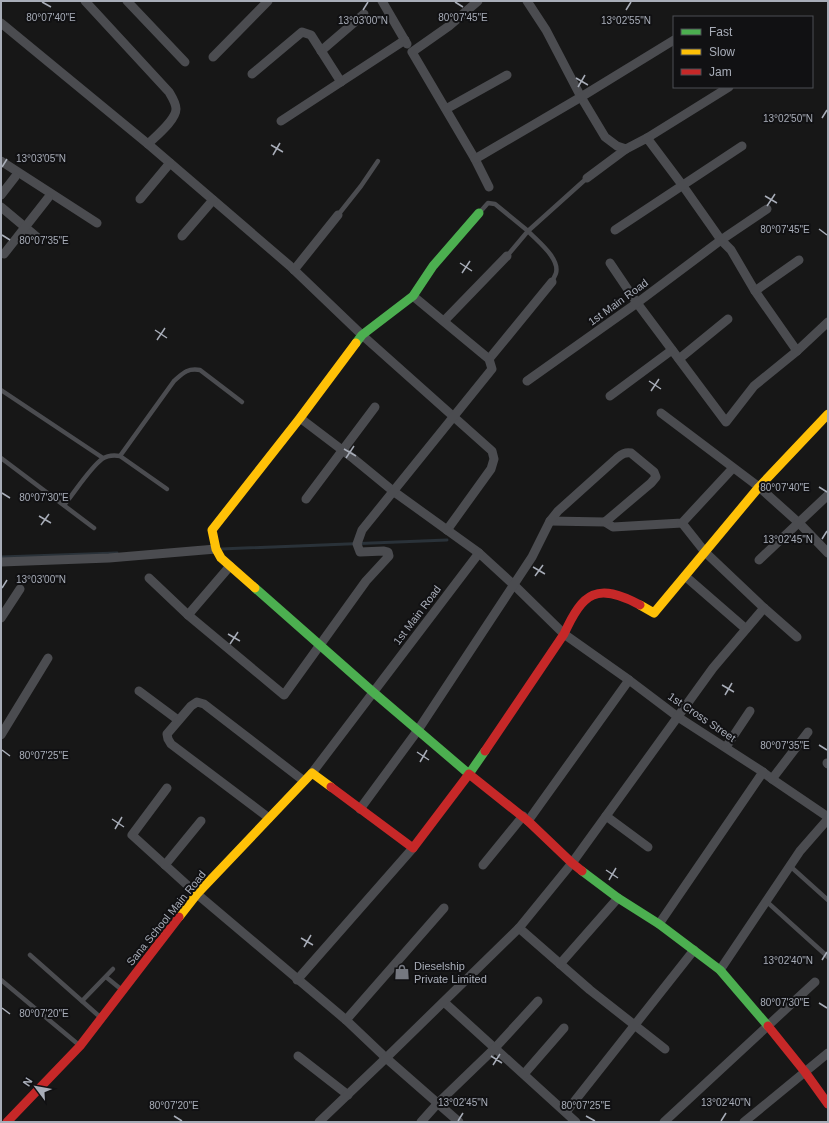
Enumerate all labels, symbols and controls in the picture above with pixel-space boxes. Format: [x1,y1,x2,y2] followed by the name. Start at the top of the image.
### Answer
[26,12,76,23] text: 80°07'40"E
[438,12,488,23] text: 80°07'45"E
[338,15,388,26] text: 13°03'00"N
[601,15,651,26] text: 13°02'55"N
[673,16,813,88] legend
[709,25,733,39] text: Fast
[709,45,735,59] text: Slow
[709,65,732,79] text: Jam
[763,113,813,124] text: 13°02'50"N
[16,153,66,164] text: 13°03'05"N
[760,224,810,235] text: 80°07'45"E
[19,235,69,246] text: 80°07'35"E
[586,276,650,328] street label: 1st Main Road
[760,482,810,493] text: 80°07'40"E
[19,492,69,503] text: 80°07'30"E
[763,534,813,545] text: 13°02'45"N
[16,574,66,585] text: 13°03'00"N
[391,583,443,647] street label: 1st Main Road
[666,690,738,744] street label: 1st Cross Street
[760,740,810,751] text: 80°07'35"E
[19,750,69,761] text: 80°07'25"E
[124,868,208,968] street label: Sana School Main Road
[763,955,813,966] text: 13°02'40"N
[414,960,487,985] place label: Dieselship Private Limited
[393,963,411,981] shop icon: Dieselship Private Limited
[760,997,810,1008] text: 80°07'30"E
[19,1008,69,1019] text: 80°07'20"E
[16,1067,56,1107] north arrow
[20,1075,35,1088] text: N
[438,1097,488,1108] text: 13°02'45"N
[701,1097,751,1108] text: 13°02'40"N
[149,1100,199,1111] text: 80°07'20"E
[561,1100,611,1111] text: 80°07'25"E

